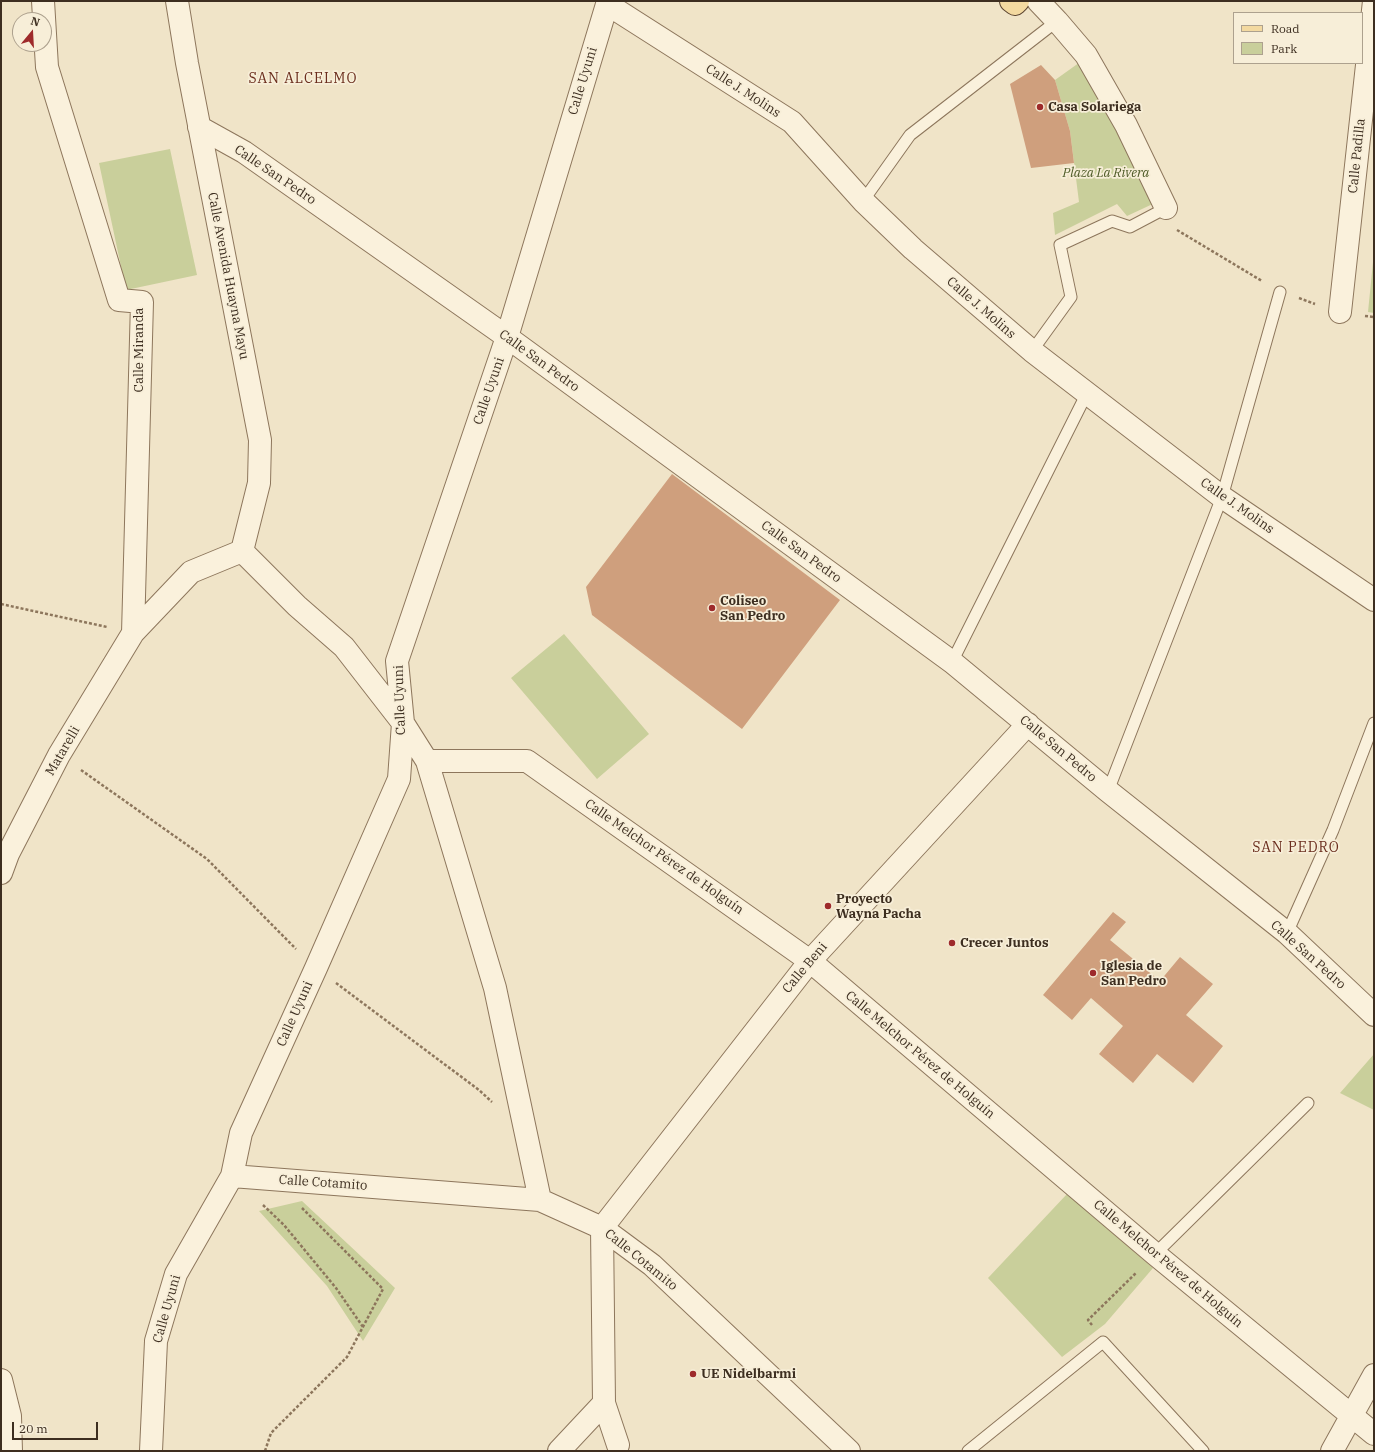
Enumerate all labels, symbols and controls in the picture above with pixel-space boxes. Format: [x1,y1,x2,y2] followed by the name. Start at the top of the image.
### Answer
[12,12,52,52] north arrow
[1233,12,1363,64] legend
[29,14,42,30] text: N
[1271,21,1300,36] text: Road
[1271,41,1297,56] text: Park
[565,45,601,117] street label: Calle Uyuni
[703,61,783,121] street label: Calle J. Molins
[248,71,358,87] district label: SAN ALCELMO
[1048,99,1141,115] place label: Casa Solariega
[1035,102,1045,112] marker: Casa Solariega
[1345,118,1369,194] street label: Calle Padilla
[231,142,319,208] street label: Calle San Pedro
[1063,165,1149,181] park label: Plaza La Rivera
[204,191,252,361] street label: Calle Avenida Huayna Mayu
[943,274,1019,342] street label: Calle J. Molins
[131,308,147,392] street label: Calle Miranda
[496,327,582,395] street label: Calle San Pedro
[470,355,508,427] street label: Calle Uyuni
[1197,475,1277,537] street label: Calle J. Molins
[758,518,844,586] street label: Calle San Pedro
[720,593,785,624] place label: Coliseo San Pedro
[707,603,717,613] marker: Coliseo San Pedro
[391,665,409,735] street label: Calle Uyuni
[1017,712,1099,786] street label: Calle San Pedro
[43,723,83,779] street label: Matarelli
[582,796,746,918] street label: Calle Melchor Pérez de Holguín
[1252,840,1340,856] district label: SAN PEDRO
[836,891,921,922] place label: Proyecto Wayna Pacha
[823,901,833,911] marker: Proyecto Wayna Pacha
[1267,917,1349,993] street label: Calle San Pedro
[960,935,1049,951] place label: Crecer Juntos
[947,938,957,948] marker: Crecer Juntos
[779,940,831,996] street label: Calle Beni
[1101,958,1166,989] place label: Iglesia de San Pedro
[1088,968,1098,978] marker: Iglesia de San Pedro
[274,979,316,1049] street label: Calle Uyuni
[842,988,998,1122] street label: Calle Melchor Pérez de Holguín
[278,1172,368,1194] street label: Calle Cotamito
[1090,1197,1246,1331] street label: Calle Melchor Pérez de Holguín
[602,1226,680,1294] street label: Calle Cotamito
[150,1273,184,1345] street label: Calle Uyuni
[701,1366,796,1382] place label: UE Nidelbarmi
[688,1369,698,1379] marker: UE Nidelbarmi
[14,1414,100,1440] scale bar
[19,1421,48,1436] text: 20 m

